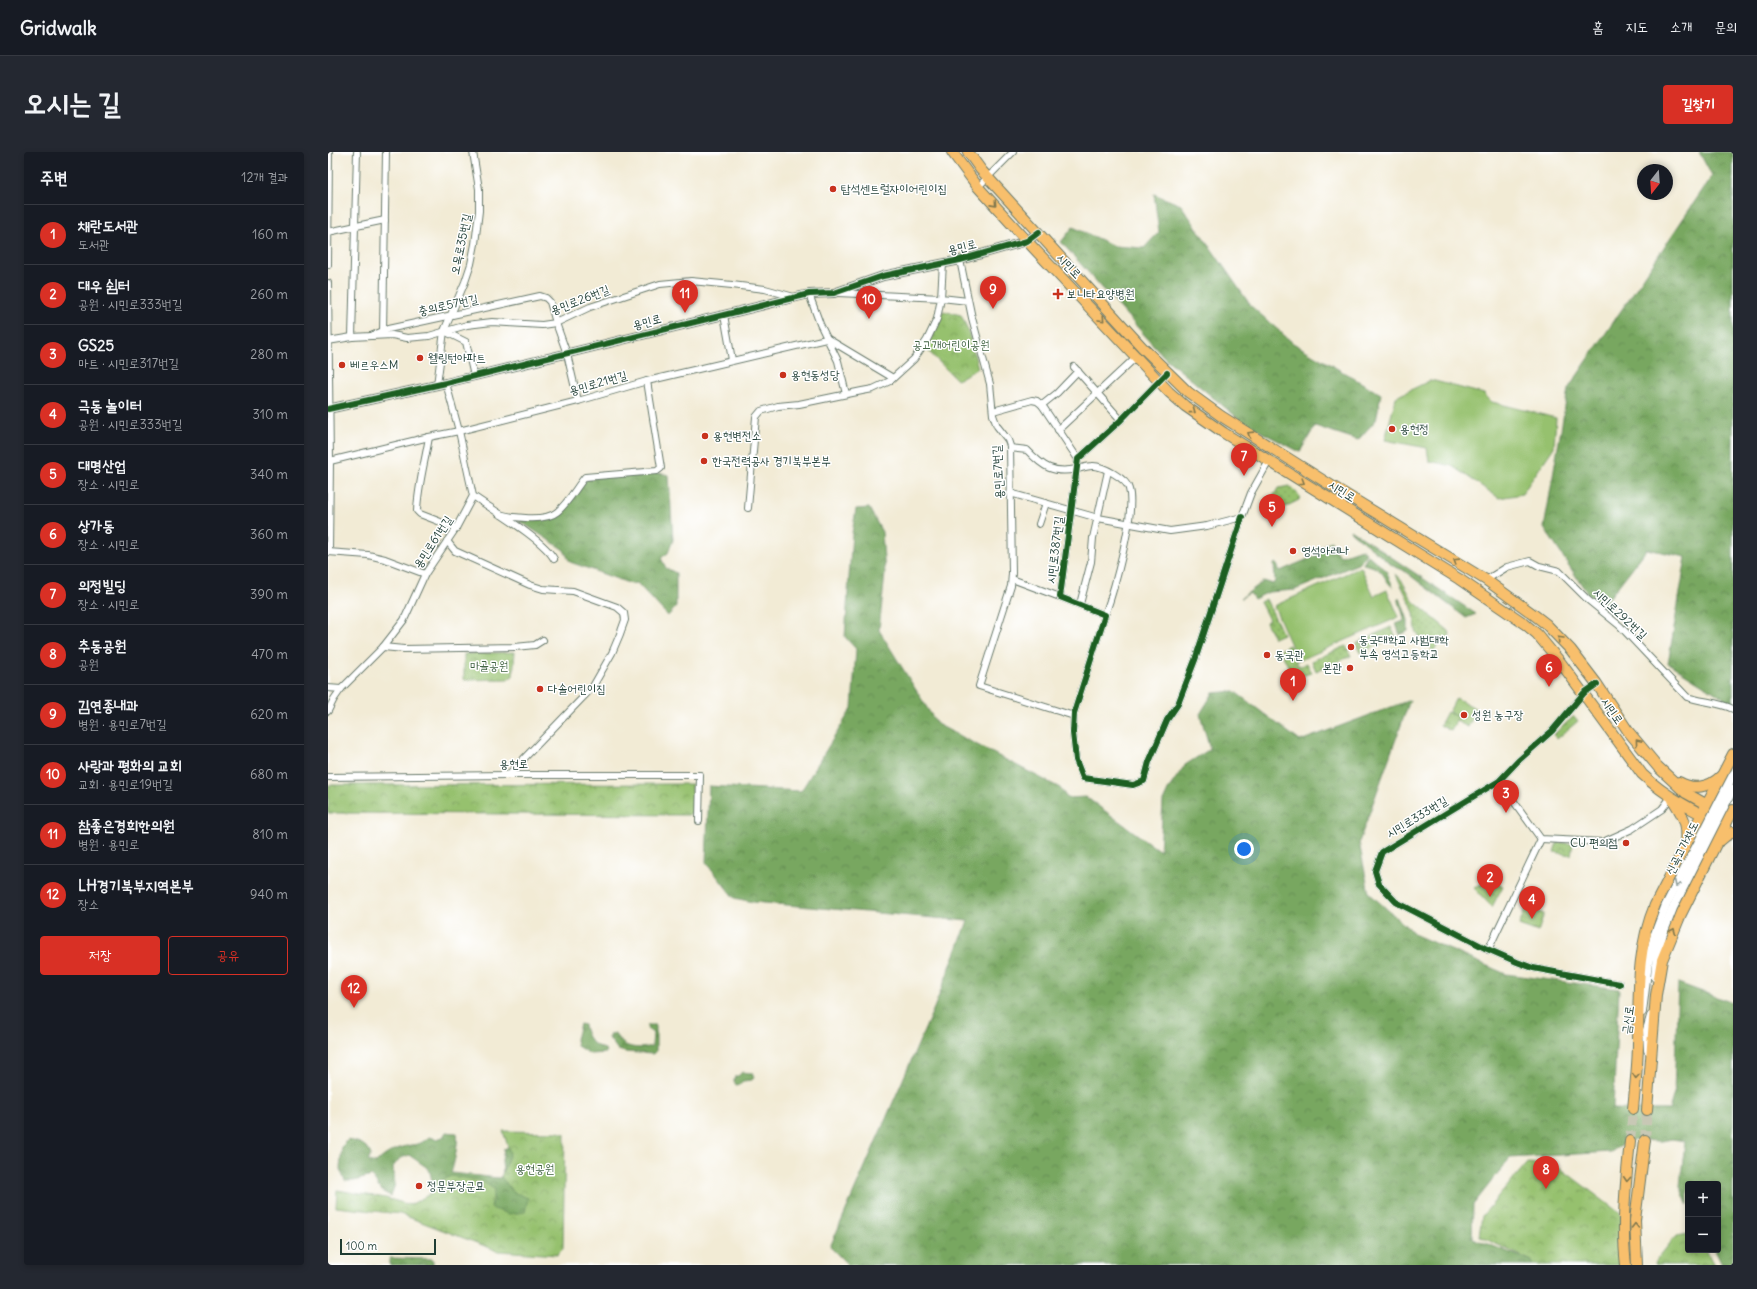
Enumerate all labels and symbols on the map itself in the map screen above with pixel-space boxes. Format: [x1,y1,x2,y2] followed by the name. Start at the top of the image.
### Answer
[1637,164,1673,200] north arrow
[841,181,947,196] place label: 탑석센트럴자이어린이집
[828,184,838,194] marker: 탑석센트럴자이어린이집
[989,199,996,207] one-way arrow
[447,212,474,276] street label: 오목로35번길
[946,236,978,257] street label: 용민로
[1054,250,1085,281] street label: 시민로
[980,276,1006,309] pin: 9
[672,280,698,313] pin: 11
[548,281,612,318] street label: 용민로26번길
[856,286,882,319] pin: 10
[1067,286,1135,301] place label: 보니타요양병원
[1052,288,1064,300] marker: 보니타요양병원
[416,291,480,318] street label: 충의로57번길
[631,311,663,333] street label: 용민로
[1097,315,1104,322] one-way arrow
[912,337,990,352] park label: 공고개어린이공원
[428,350,486,365] place label: 웰링턴아파트
[415,353,425,363] marker: 웰링턴아파트
[350,357,398,372] place label: 베르우스M
[337,360,347,370] marker: 베르우스M
[567,367,629,398] street label: 용민로21번길
[791,367,840,382] place label: 용현동성당
[778,370,788,380] marker: 용현동성당
[1189,407,1196,414] one-way arrow
[1400,421,1429,436] place label: 용현정
[1387,424,1397,434] marker: 용현정
[713,428,761,443] place label: 용현변전소
[700,431,710,441] marker: 용현변전소
[1247,431,1254,439] one-way arrow
[1231,443,1257,476] pin: 7
[989,444,1006,499] street label: 용민로7번길
[712,453,831,468] place label: 한국전력공사 경기북부본부
[699,456,709,466] marker: 한국전력공사 경기북부본부
[1298,477,1305,485] one-way arrow
[1326,477,1359,505] street label: 시민로
[1259,494,1285,527] pin: 5
[410,512,455,571] street label: 용민로61번길
[1043,515,1066,585] street label: 시민로387번길
[1301,543,1350,558] place label: 영석아레나
[1288,546,1298,556] marker: 영석아레나
[1453,559,1460,566] one-way arrow
[1590,585,1651,643] street label: 시민로292번길
[1359,632,1449,661] place label: 동국대학교 사범대학 부속 영석고등학교
[1557,636,1565,644] one-way arrow
[1346,642,1356,652] marker: 동국대학교 사범대학 부속 영석고등학교
[1275,647,1304,662] place label: 동국관
[1262,650,1272,660] marker: 동국관
[1536,654,1562,687] pin: 6
[470,658,508,673] park label: 마골공원
[1323,660,1342,675] place label: 본관
[1345,663,1355,673] marker: 본관
[1280,668,1306,701] pin: 1
[548,681,606,696] place label: 다솔어린이집
[535,684,545,694] marker: 다솔어린이집
[1598,695,1627,727] street label: 시민로
[1472,707,1523,722] place label: 성원 농구장
[1459,710,1469,720] marker: 성원 농구장
[1636,740,1643,747] one-way arrow
[500,756,528,771] street label: 용현로
[1493,780,1519,813] pin: 3
[1383,792,1450,841] street label: 시민로333번길
[1662,819,1701,877] street label: 신곡고가차도
[1570,835,1618,850] place label: CU 편의점
[1621,838,1631,848] marker: CU 편의점
[1234,839,1254,859] your location
[1477,864,1503,897] pin: 2
[1674,880,1681,888] one-way arrow
[1519,886,1545,919] pin: 4
[1668,928,1676,936] one-way arrow
[341,975,367,1008] pin: 12
[1618,1005,1637,1035] street label: 금신로
[1631,1073,1640,1079] one-way arrow
[1533,1156,1559,1189] pin: 8
[516,1161,554,1176] park label: 용현공원
[1623,1176,1632,1182] one-way arrow
[427,1178,485,1193] place label: 정문부장군묘
[414,1181,424,1191] marker: 정문부장군묘
[1631,1223,1639,1229] one-way arrow
[340,1237,436,1256] scale bar

